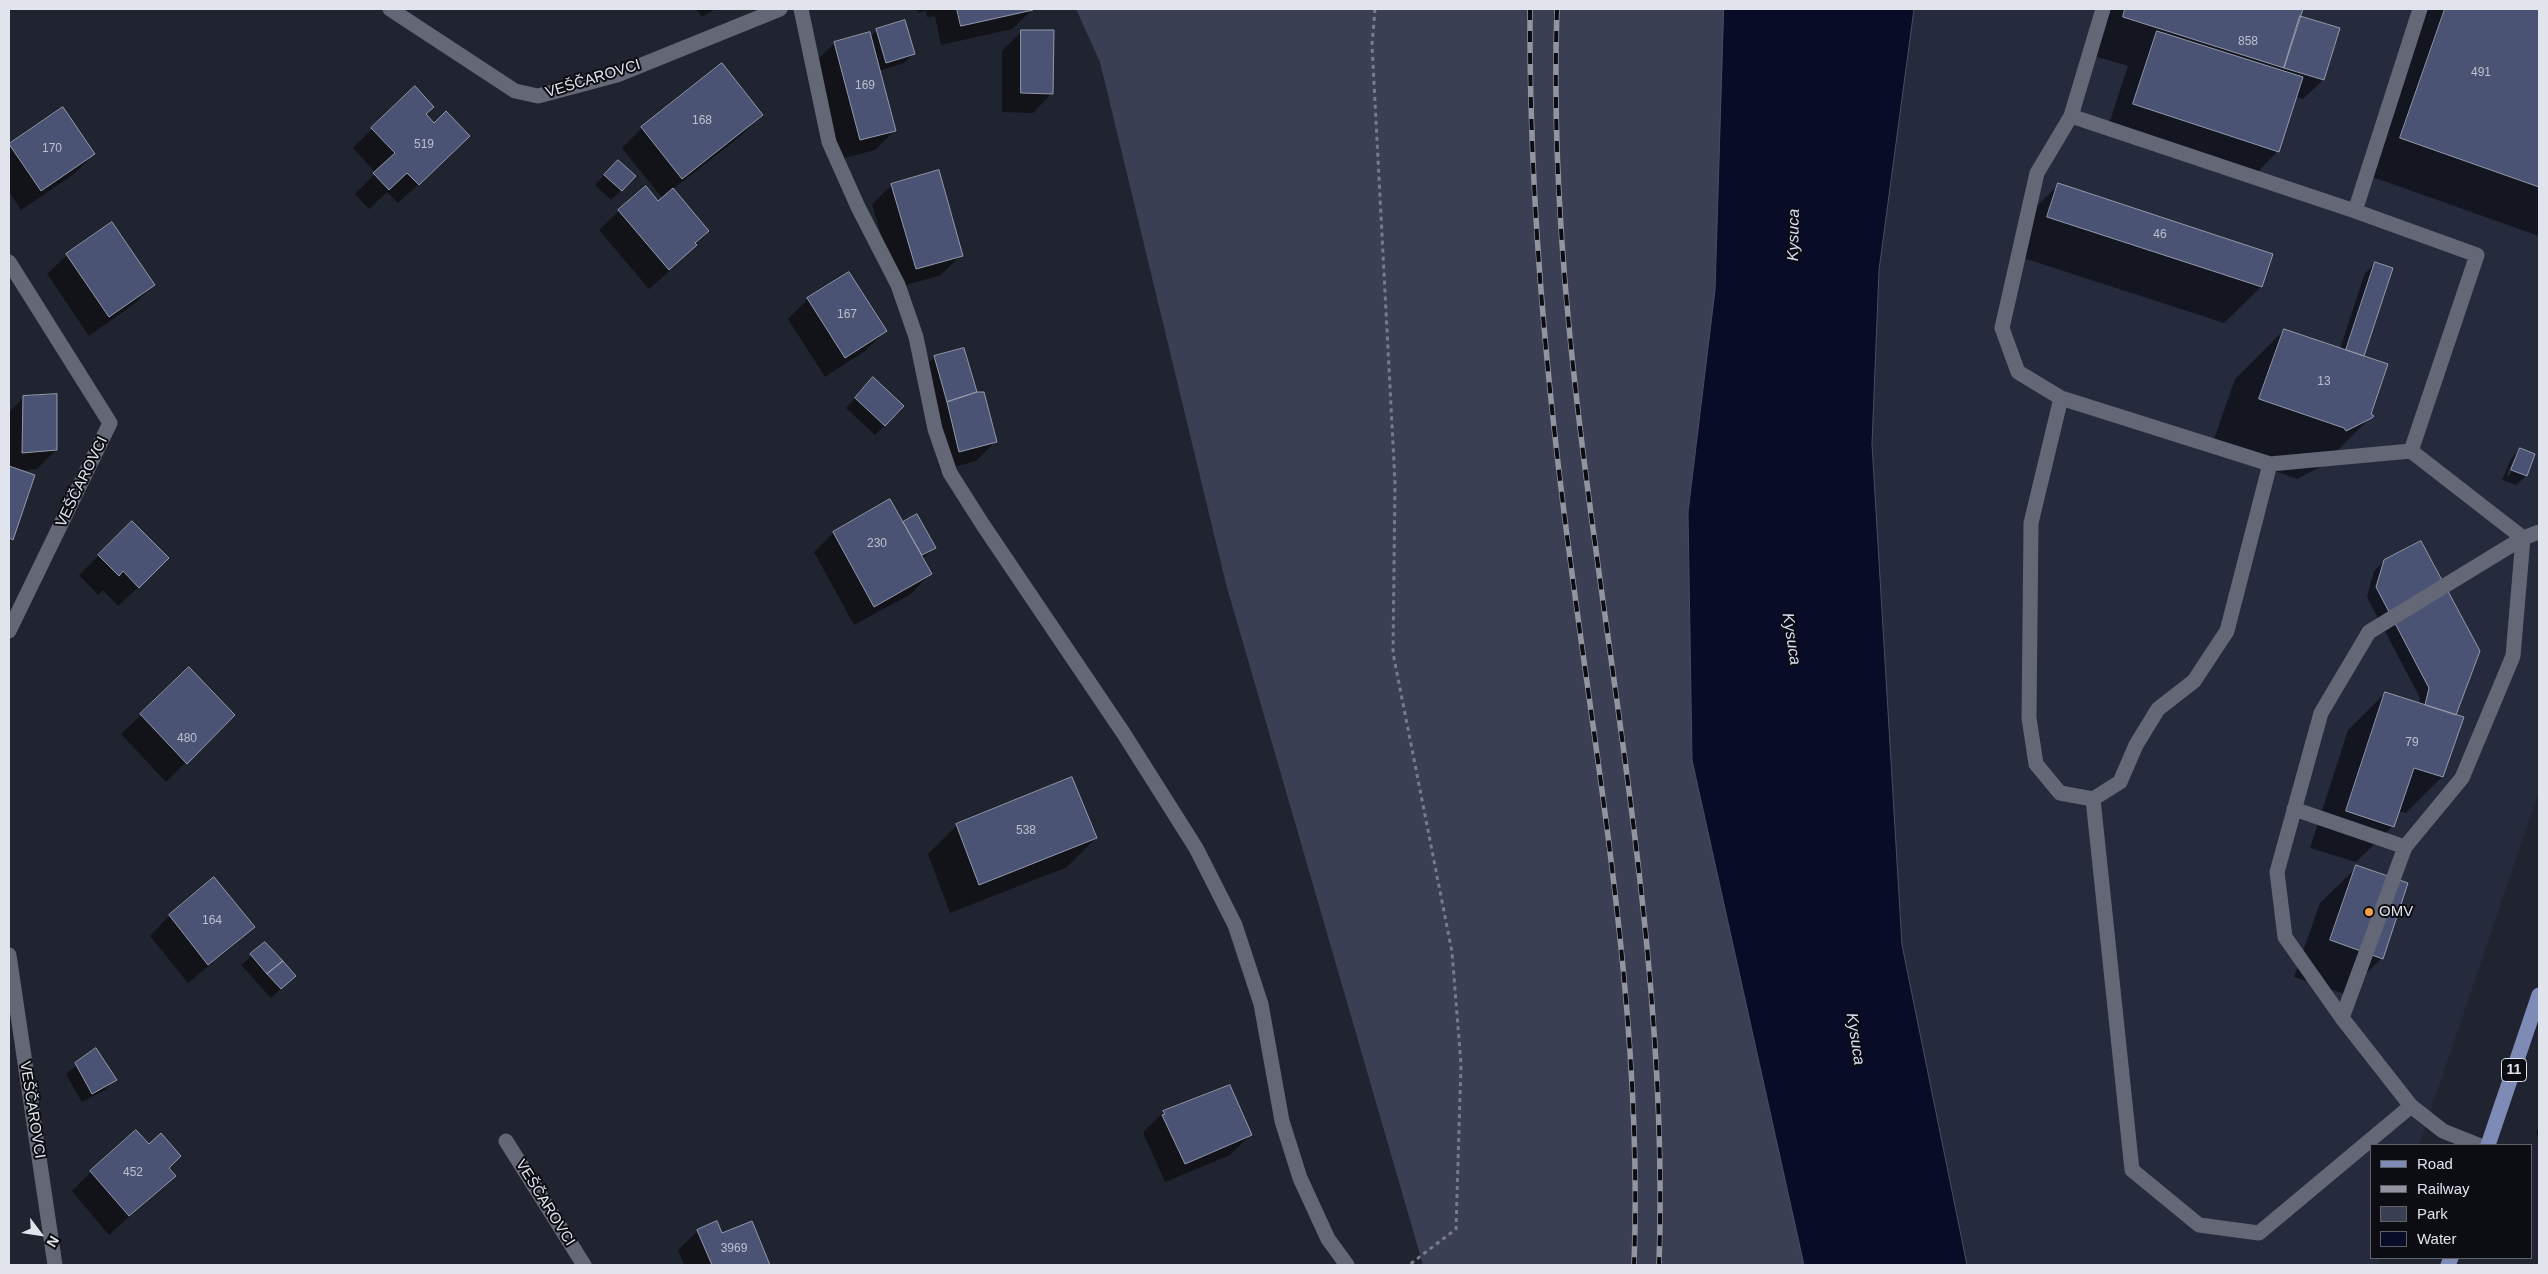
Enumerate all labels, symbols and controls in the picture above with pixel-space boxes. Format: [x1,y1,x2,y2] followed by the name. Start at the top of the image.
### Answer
[2238,35,2258,49] house number: 858
[543,56,643,102] street label: VEŠČAROVCI
[2471,66,2491,80] house number: 491
[855,79,875,93] house number: 169
[692,114,712,128] house number: 168
[414,138,434,152] house number: 519
[42,142,62,156] house number: 170
[1784,209,1804,261] water label: Kysuca
[2153,228,2167,242] house number: 46
[837,308,857,322] house number: 167
[2317,375,2331,389] house number: 13
[52,434,112,530] street label: VEŠČAROVCI
[867,537,887,551] house number: 230
[1777,612,1805,666] water label: Kysuca
[177,732,197,746] house number: 480
[2405,736,2419,750] house number: 79
[1016,824,1036,838] house number: 538
[2379,903,2413,921] place label: OMV
[2363,906,2375,918] marker: OMV
[202,914,222,928] house number: 164
[1841,1012,1869,1066] water label: Kysuca
[2502,1058,2526,1082] road number: 11
[15,1060,49,1160] street label: VEŠČAROVCI
[2370,1144,2533,1259] legend
[2417,1155,2453,1172] text: Road
[511,1157,579,1249] street label: VEŠČAROVCI
[123,1166,143,1180] house number: 452
[2417,1180,2470,1197] text: Railway
[2417,1205,2448,1222] text: Park
[15,1209,65,1259] north arrow
[2417,1230,2456,1247] text: Water
[43,1233,62,1250] text: N
[721,1242,747,1256] house number: 3969

